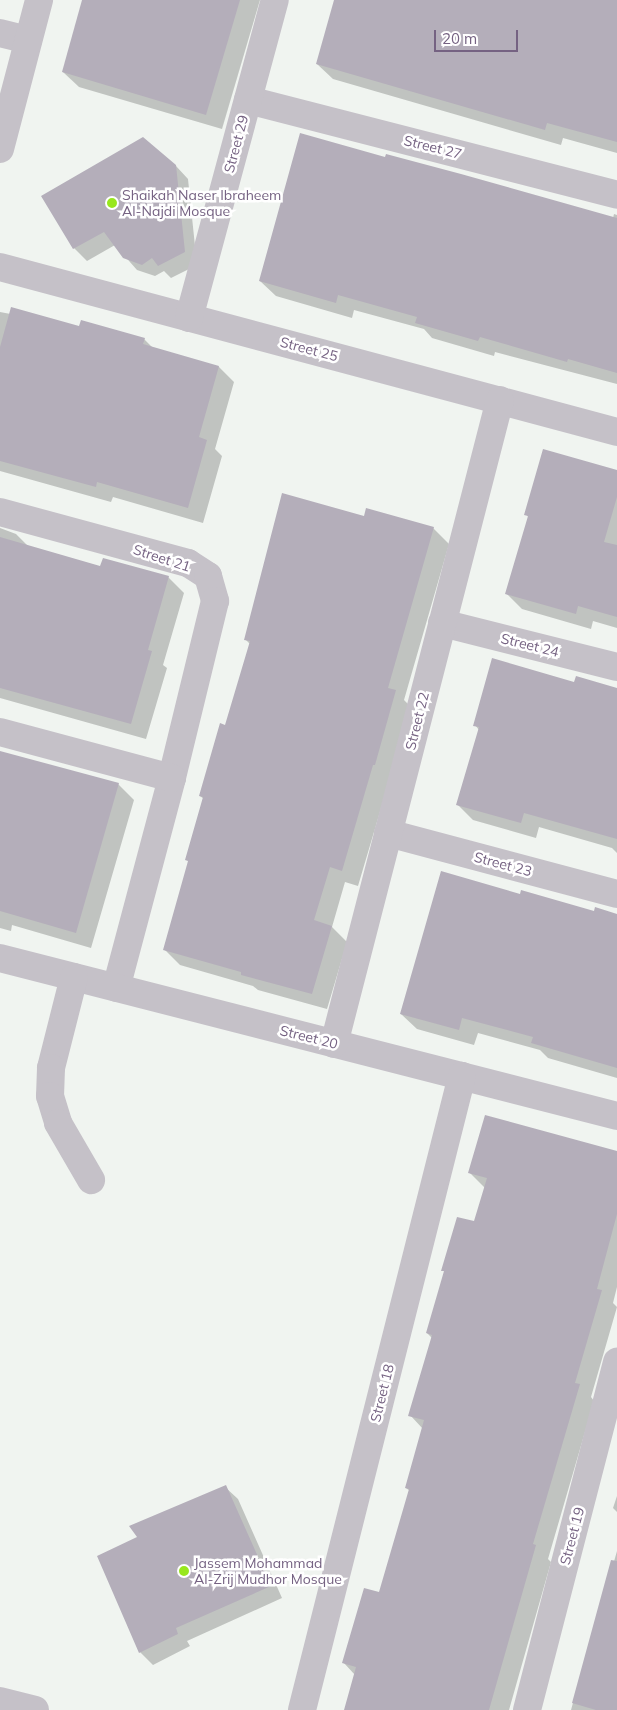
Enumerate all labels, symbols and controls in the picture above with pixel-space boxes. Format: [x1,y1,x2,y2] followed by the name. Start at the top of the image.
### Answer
[437,20,521,52] scale bar
[442,29,477,48] text: 20 m
[220,113,252,175] street label: Street 29
[402,132,464,162] street label: Street 27
[122,187,281,220] place label: Shaikah Naser Ibraheem Al-Najdi Mosque
[106,197,118,209] marker: Shaikah Naser Ibraheem Al-Najdi Mosque
[278,333,340,365] street label: Street 25
[131,541,193,575] street label: Street 21
[499,630,561,660] street label: Street 24
[402,690,432,752] street label: Street 22
[472,848,534,880] street label: Street 23
[278,1022,340,1052] street label: Street 20
[367,1362,397,1424] street label: Street 18
[556,1505,588,1567] street label: Street 19
[194,1555,342,1588] place label: Jassem Mohammad Al-Zrij Mudhor Mosque
[178,1565,190,1577] marker: Jassem Mohammad Al-Zrij Mudhor Mosque

